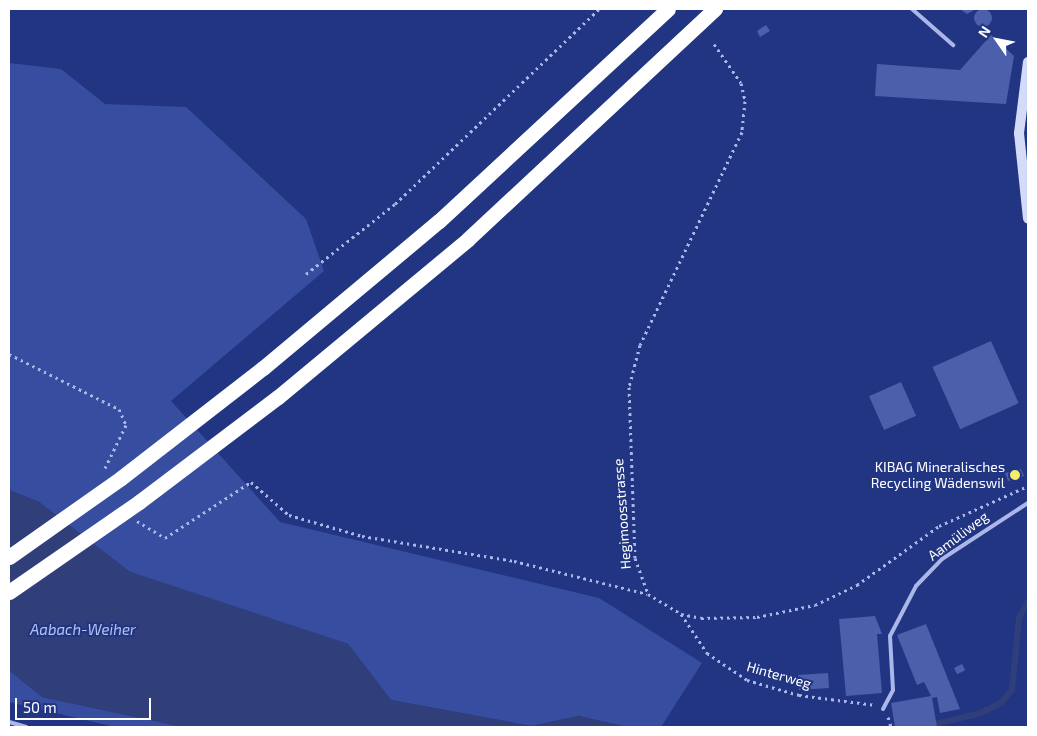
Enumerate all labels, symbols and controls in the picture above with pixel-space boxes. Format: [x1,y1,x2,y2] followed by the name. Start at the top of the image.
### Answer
[972,15,1022,65] north arrow
[974,23,994,40] text: N
[610,458,634,570] street label: Hegimoosstrasse
[870,459,1005,492] place label: KIBAG Mineralisches Recycling Wädenswil
[1009,469,1021,481] marker: KIBAG Mineralisches Recycling Wädenswil
[925,508,991,564] street label: Aamüliweg
[30,621,136,639] water label: Aabach-Weiher
[745,658,813,692] street label: Hinterweg
[18,688,154,720] scale bar
[23,698,57,716] text: 50 m

